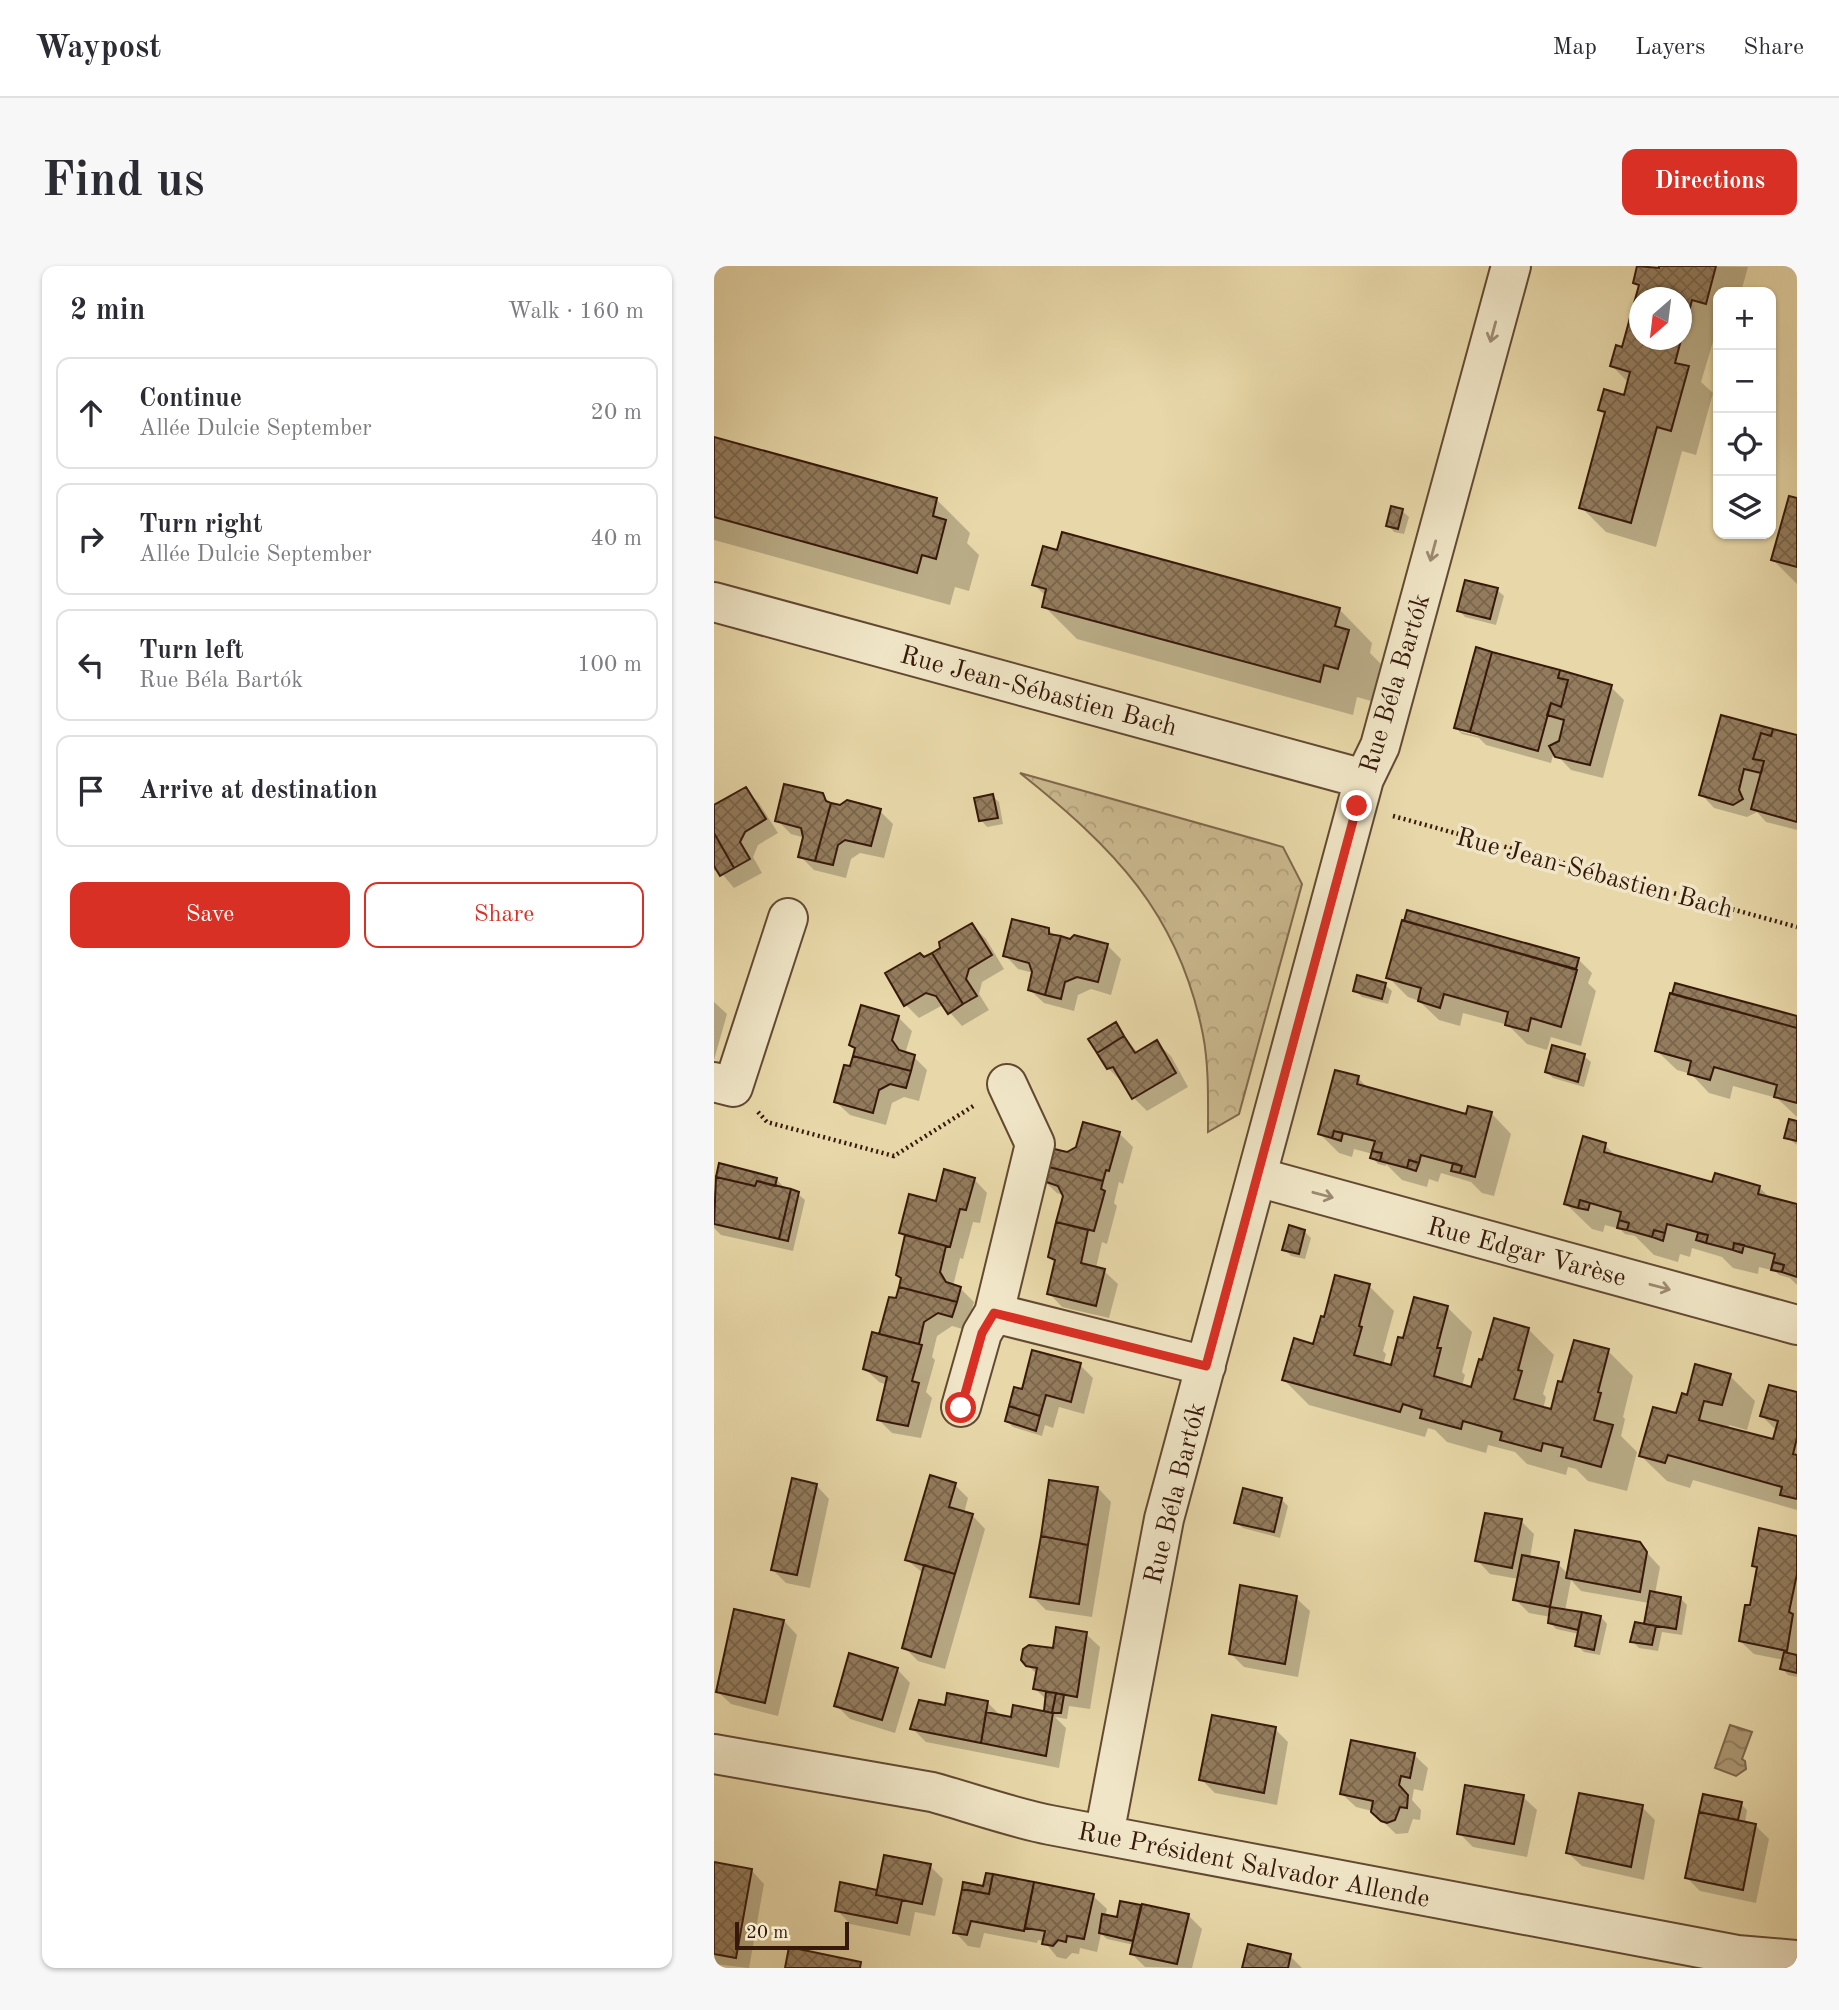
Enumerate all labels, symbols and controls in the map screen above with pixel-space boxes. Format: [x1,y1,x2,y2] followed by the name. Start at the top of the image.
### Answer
[35,32,161,65] text: Waypost
[1553,36,1597,60] text: Map
[1635,36,1705,60] text: Layers
[1743,36,1804,60] text: Share
[1622,149,1797,215] button: Directions
[42,158,205,207] text: Find us
[1629,287,1692,350] north arrow
[1713,287,1776,539] map controls
[1713,287,1776,350] button: +
[70,296,145,326] text: 2 min
[508,300,644,323] text: Walk · 160 m
[1486,321,1499,343] one-way arrow
[1713,350,1776,413] button: −
[139,386,242,412] text: Continue
[72,394,110,432] icon: ahead
[591,401,642,424] text: 20 m
[1713,413,1776,476] button: locate
[139,417,372,440] text: Allée Dulcie September
[1713,476,1776,539] button: layers
[139,512,262,538] text: Turn right
[72,520,110,558] icon: right
[591,527,642,550] text: 40 m
[1426,540,1439,562] one-way arrow
[139,543,372,566] text: Allée Dulcie September
[1356,591,1435,776] street label: Rue Béla Bartók
[139,638,244,664] text: Turn left
[897,642,1180,741] street label: Rue Jean-Sébastien Bach
[72,646,110,684] icon: left
[577,653,642,676] text: 100 m
[139,669,303,692] text: Rue Béla Bartók
[72,772,110,810] icon: arrive
[139,778,378,804] text: Arrive at destination
[1341,790,1372,821] route end
[1453,824,1736,923] street label: Rue Jean-Sébastien Bach
[70,882,350,948] button: Save
[364,882,644,948] button: Share
[1312,1189,1334,1202] one-way arrow
[1424,1214,1629,1292] street label: Rue Edgar Varèse
[1649,1282,1671,1295] one-way arrow
[945,1392,976,1423] route start
[1141,1400,1211,1587] street label: Rue Béla Bartók
[1075,1819,1432,1913] street label: Rue Président Salvador Allende
[735,1919,849,1951] scale bar
[746,1924,788,1943] text: 20 m

